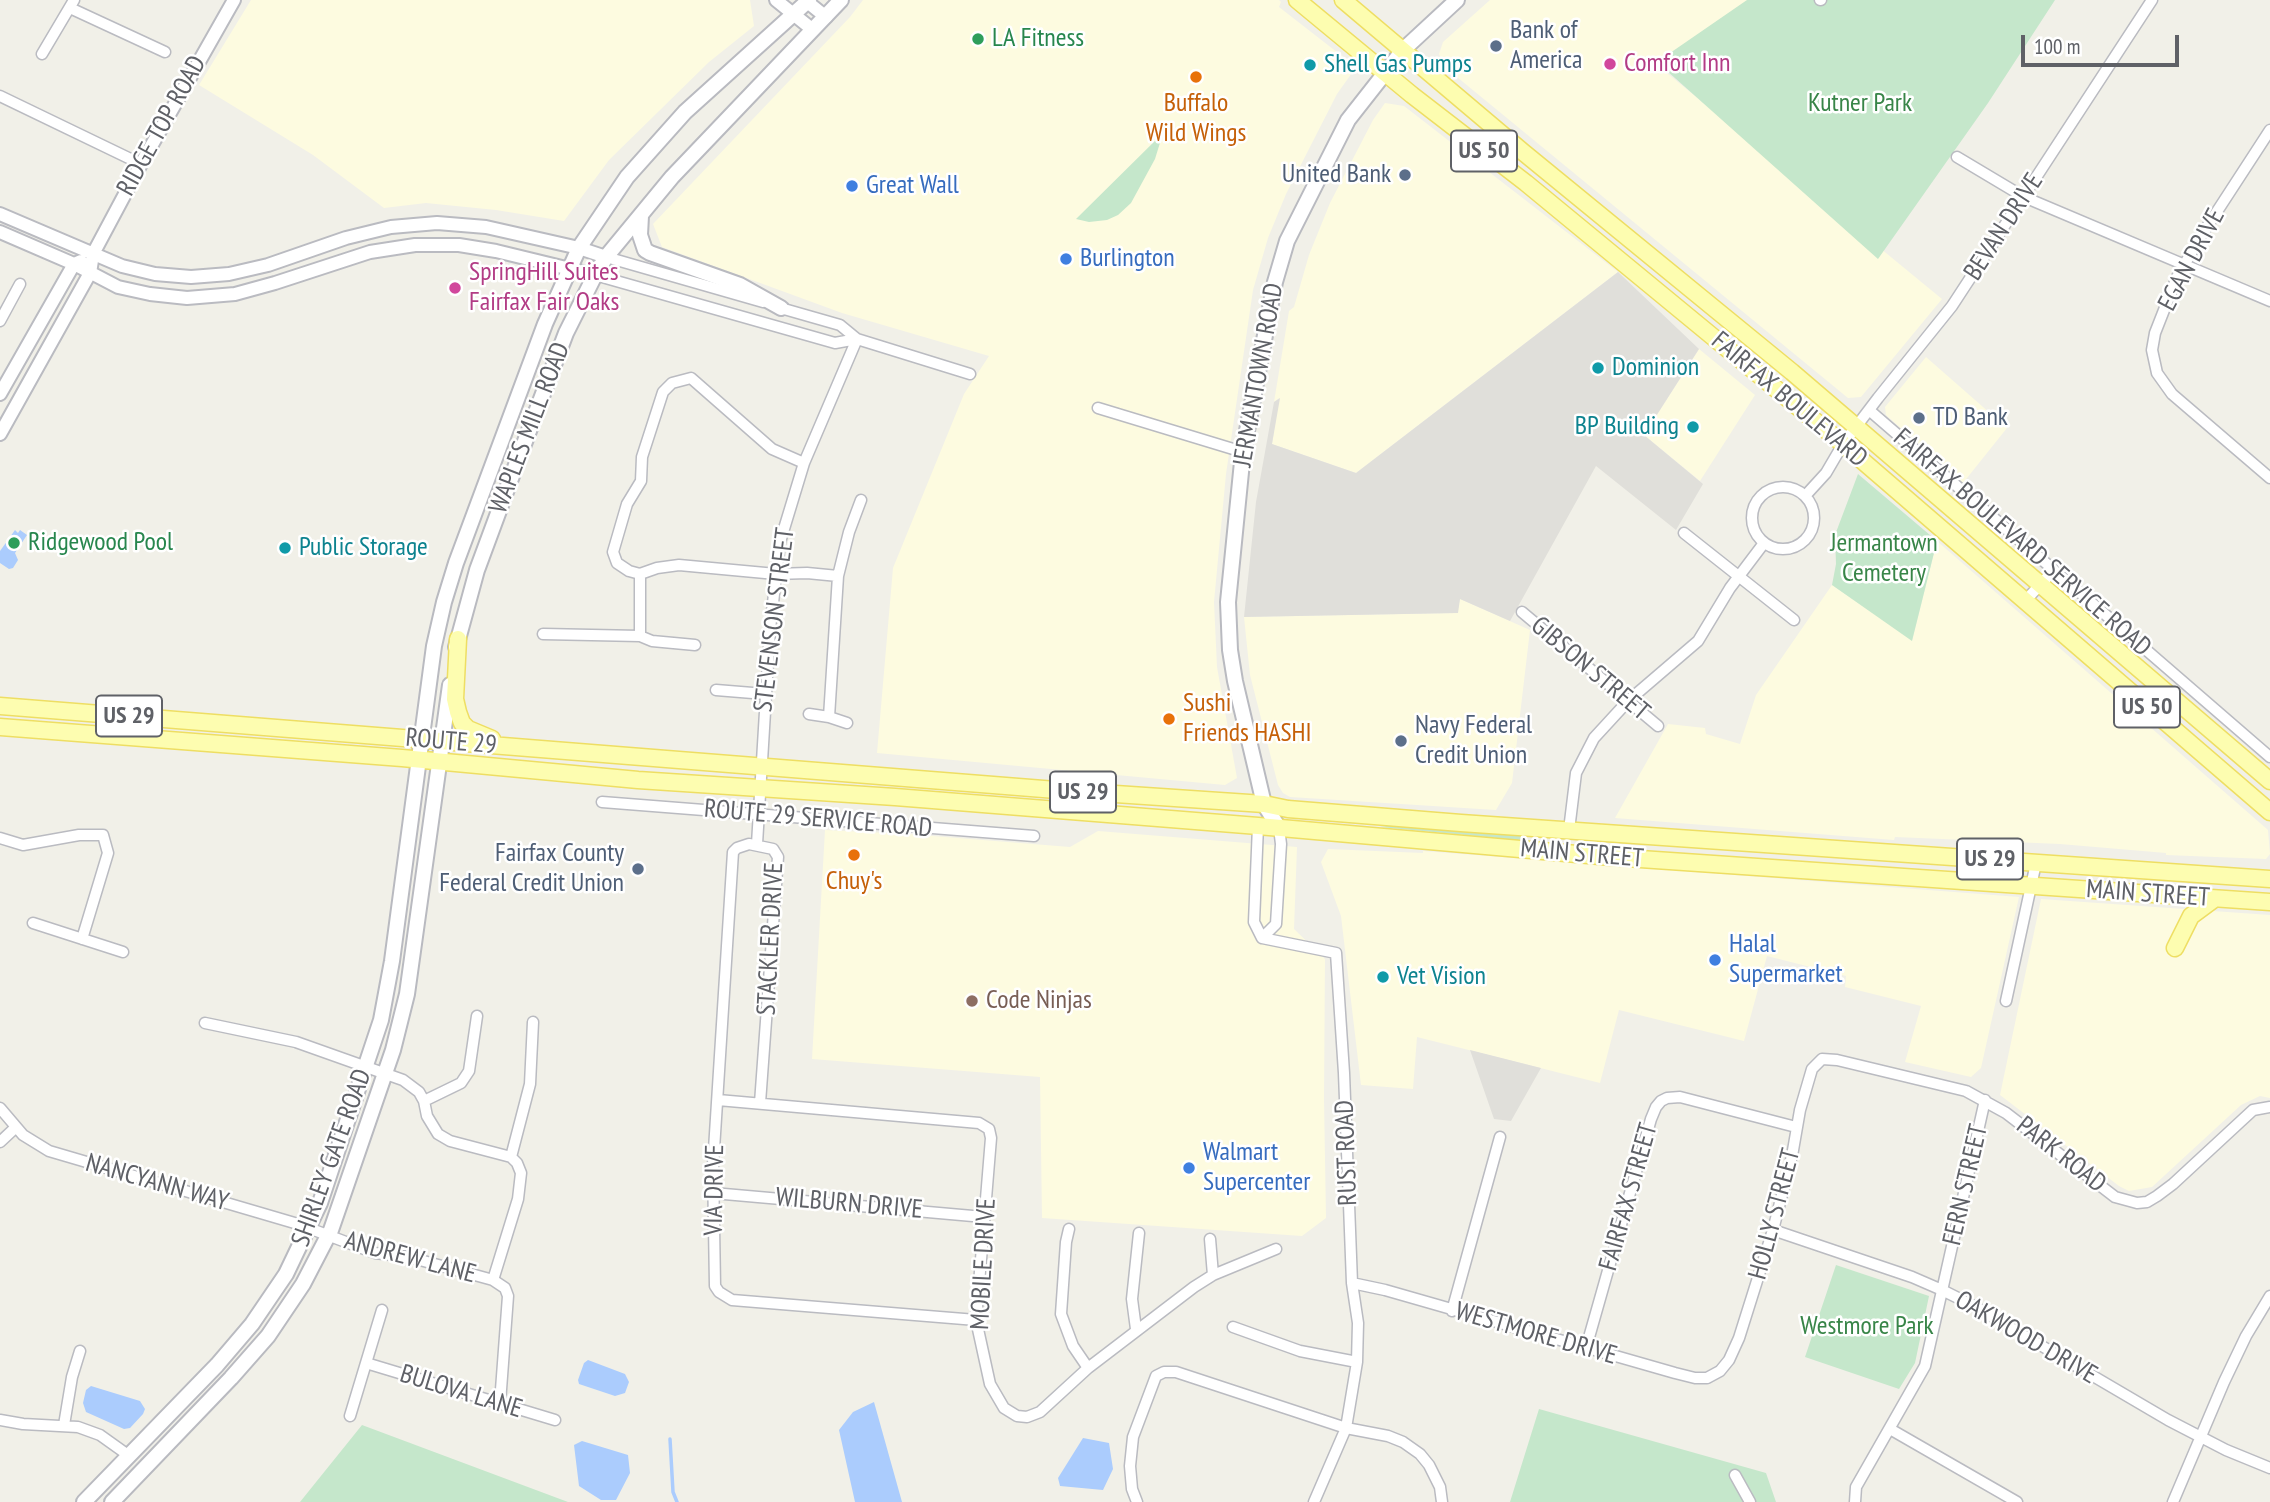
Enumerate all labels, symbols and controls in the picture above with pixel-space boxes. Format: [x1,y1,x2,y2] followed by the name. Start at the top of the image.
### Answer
[1510,15,1582,76] place label: Bank of America
[2025,21,2182,65] scale bar
[992,23,1084,55] place label: LA Fitness
[970,31,986,47] marker: LA Fitness
[2034,33,2080,60] text: 100 m
[1488,38,1504,54] marker: Bank of America
[1624,48,1730,80] place label: Comfort Inn
[1324,49,1472,81] place label: Shell Gas Pumps
[111,51,213,201] street label: RIDGE TOP ROAD
[1602,56,1618,72] marker: Comfort Inn
[1302,57,1318,73] marker: Shell Gas Pumps
[1188,69,1204,85] marker: Buffalo Wild Wings
[1146,88,1246,150] place label: Buffalo Wild Wings
[1808,88,1912,120] park label: Kutner Park
[1451,131,1517,172] road number: US 50
[1282,159,1391,191] place label: United Bank
[1397,167,1413,183] marker: United Bank
[1958,168,2050,286] street label: BEVAN DRIVE
[866,170,959,202] place label: Great Wall
[844,178,860,194] marker: Great Wall
[2152,204,2232,316] street label: EGAN DRIVE
[1080,243,1175,275] place label: Burlington
[1058,251,1074,267] marker: Burlington
[469,257,619,318] place label: SpringHill Suites Fairfax Fair Oaks
[447,280,463,296] marker: SpringHill Suites Fairfax Fair Oaks
[1228,281,1290,469] street label: JERMANTOWN ROAD
[1705,326,1873,474] street label: FAIRFAX BOULEVARD
[483,338,577,518] street label: WAPLES MILL ROAD
[1612,352,1699,384] place label: Dominion
[1590,360,1606,376] marker: Dominion
[1933,402,2008,434] place label: TD Bank
[1911,410,1927,426] marker: TD Bank
[1575,411,1679,443] place label: BP Building
[1685,419,1701,435] marker: BP Building
[1887,423,2157,663] street label: FAIRFAX BOULEVARD SERVICE ROAD
[748,526,802,714] street label: STEVENSON STREET
[28,527,173,559] place label: Ridgewood Pool
[1830,528,1938,590] park label: Jermantown Cemetery
[299,532,428,564] place label: Public Storage
[6,535,22,551] marker: Ridgewood Pool
[277,540,293,556] marker: Public Storage
[1524,610,1656,728] street label: GIBSON STREET
[2114,686,2180,728] road number: US 50
[1183,688,1312,750] place label: Sushi Friends HASHI
[96,696,162,736] road number: US 29
[1415,710,1532,772] place label: Navy Federal Credit Union
[1161,711,1177,727] marker: Sushi Friends HASHI
[404,722,498,762] street label: ROUTE 29
[1393,733,1409,749] marker: Navy Federal Credit Union
[1050,772,1116,812] road number: US 29
[703,793,933,845] street label: ROUTE 29 SERVICE ROAD
[1519,833,1645,875] street label: MAIN STREET
[439,838,624,900] place label: Fairfax County Federal Credit Union
[1957,838,2023,880] road number: US 29
[846,847,862,863] marker: Chuy's
[630,861,646,877] marker: Fairfax County Federal Credit Union
[751,862,791,1016] street label: STACKLER DRIVE
[826,866,882,898] place label: Chuy's
[2085,874,2211,914] street label: MAIN STREET
[1729,929,1843,990] place label: Halal Supermarket
[1707,952,1723,968] marker: Halal Supermarket
[1397,961,1486,993] place label: Vet Vision
[1375,969,1391,985] marker: Vet Vision
[986,985,1092,1017] place label: Code Ninjas
[964,993,980,1009] marker: Code Ninjas
[285,1065,379,1251] street label: SHIRLEY GATE ROAD
[1330,1100,1364,1206] street label: RUST ROAD
[2010,1110,2112,1200] street label: PARK ROAD
[1593,1120,1665,1274] street label: FAIRFAX STREET
[1937,1122,1995,1248] street label: FERN STREET
[1203,1137,1310,1198] place label: Walmart Supercenter
[699,1144,731,1236] street label: VIA DRIVE
[1743,1145,1807,1283] street label: HOLLY STREET
[82,1148,232,1218] street label: NANCYANN WAY
[1181,1160,1197,1176] marker: Walmart Supercenter
[774,1182,924,1226] street label: WILBURN DRIVE
[965,1197,1003,1331] street label: MOBILE DRIVE
[341,1225,479,1291] street label: ANDREW LANE
[1949,1285,2103,1391] street label: OAKWOOD DRIVE
[1452,1296,1620,1372] street label: WESTMORE DRIVE
[1800,1311,1934,1343] park label: Westmore Park
[396,1359,526,1425] street label: BULOVA LANE

